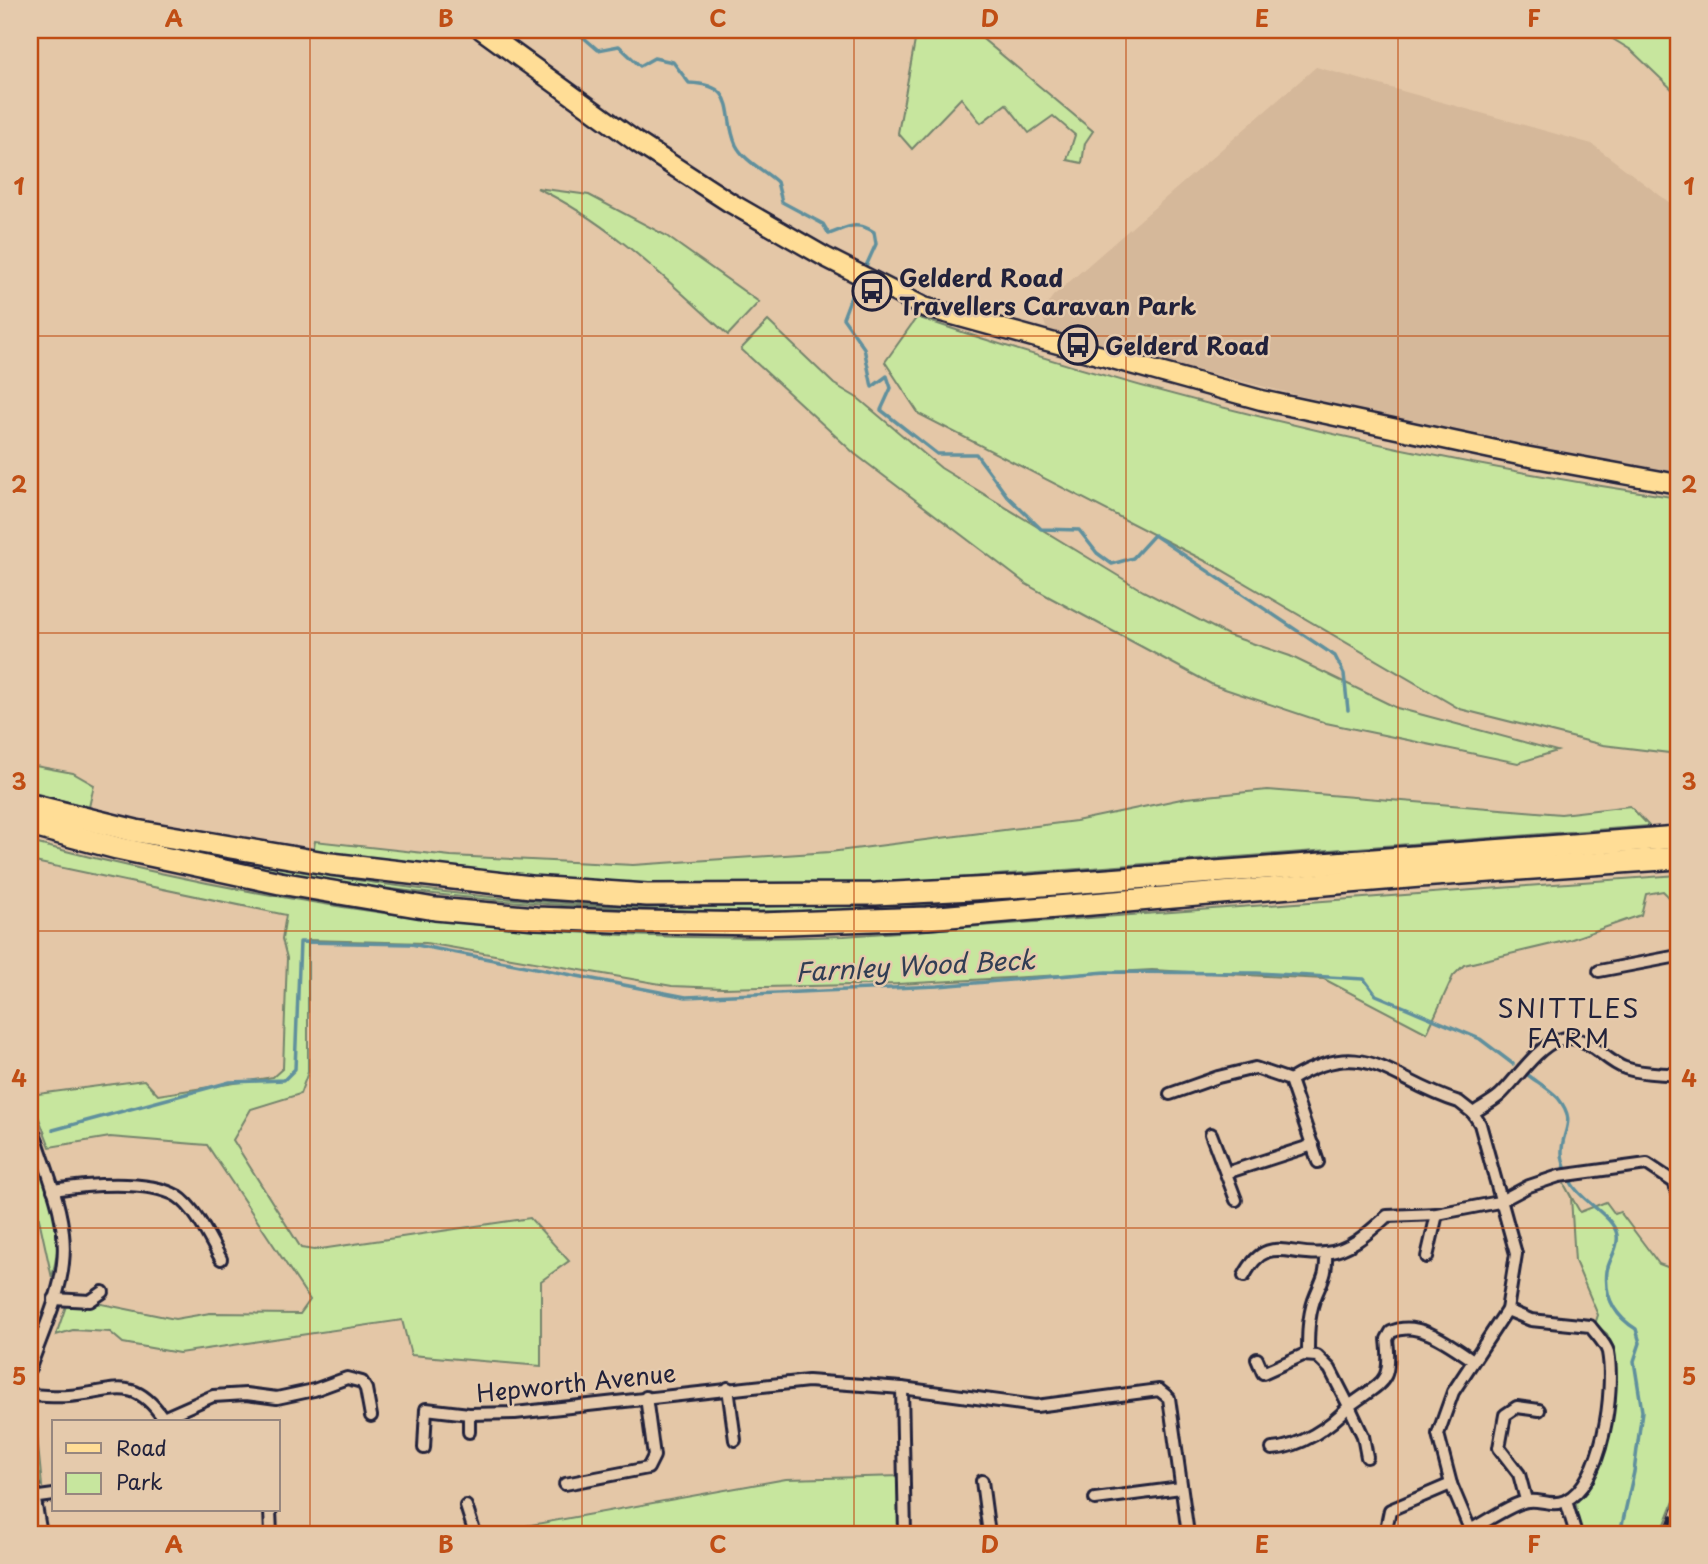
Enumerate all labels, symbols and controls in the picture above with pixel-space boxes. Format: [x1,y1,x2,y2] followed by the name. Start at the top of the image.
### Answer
[165,0,183,35] text: A
[438,0,454,35] text: B
[709,0,727,35] text: C
[981,0,999,35] text: D
[1255,0,1269,35] text: E
[1527,0,1541,35] text: F
[14,168,25,203] text: 1
[1684,168,1695,203] text: 1
[899,259,1196,323] place label: Gelderd Road Travellers Caravan Park
[851,270,893,312] bus stop icon: Gelderd Road Travellers Caravan Park
[1057,324,1099,366] bus stop icon: Gelderd Road
[1105,327,1269,363] place label: Gelderd Road
[11,466,27,501] text: 2
[1681,466,1697,501] text: 2
[11,763,27,798] text: 3
[1681,763,1697,798] text: 3
[794,939,1037,991] water label: Farnley Wood Beck
[1498,988,1640,1057] district label: SNITTLES FARM
[11,1060,27,1095] text: 4
[1681,1060,1697,1095] text: 4
[475,1354,677,1410] street label: Hepworth Avenue
[12,1358,26,1393] text: 5
[1682,1358,1696,1393] text: 5
[52,1420,280,1512] legend
[116,1431,167,1463] text: Road
[116,1465,163,1497] text: Park
[165,1526,183,1561] text: A
[438,1526,454,1561] text: B
[709,1526,727,1561] text: C
[981,1526,999,1561] text: D
[1255,1526,1269,1561] text: E
[1527,1526,1541,1561] text: F

